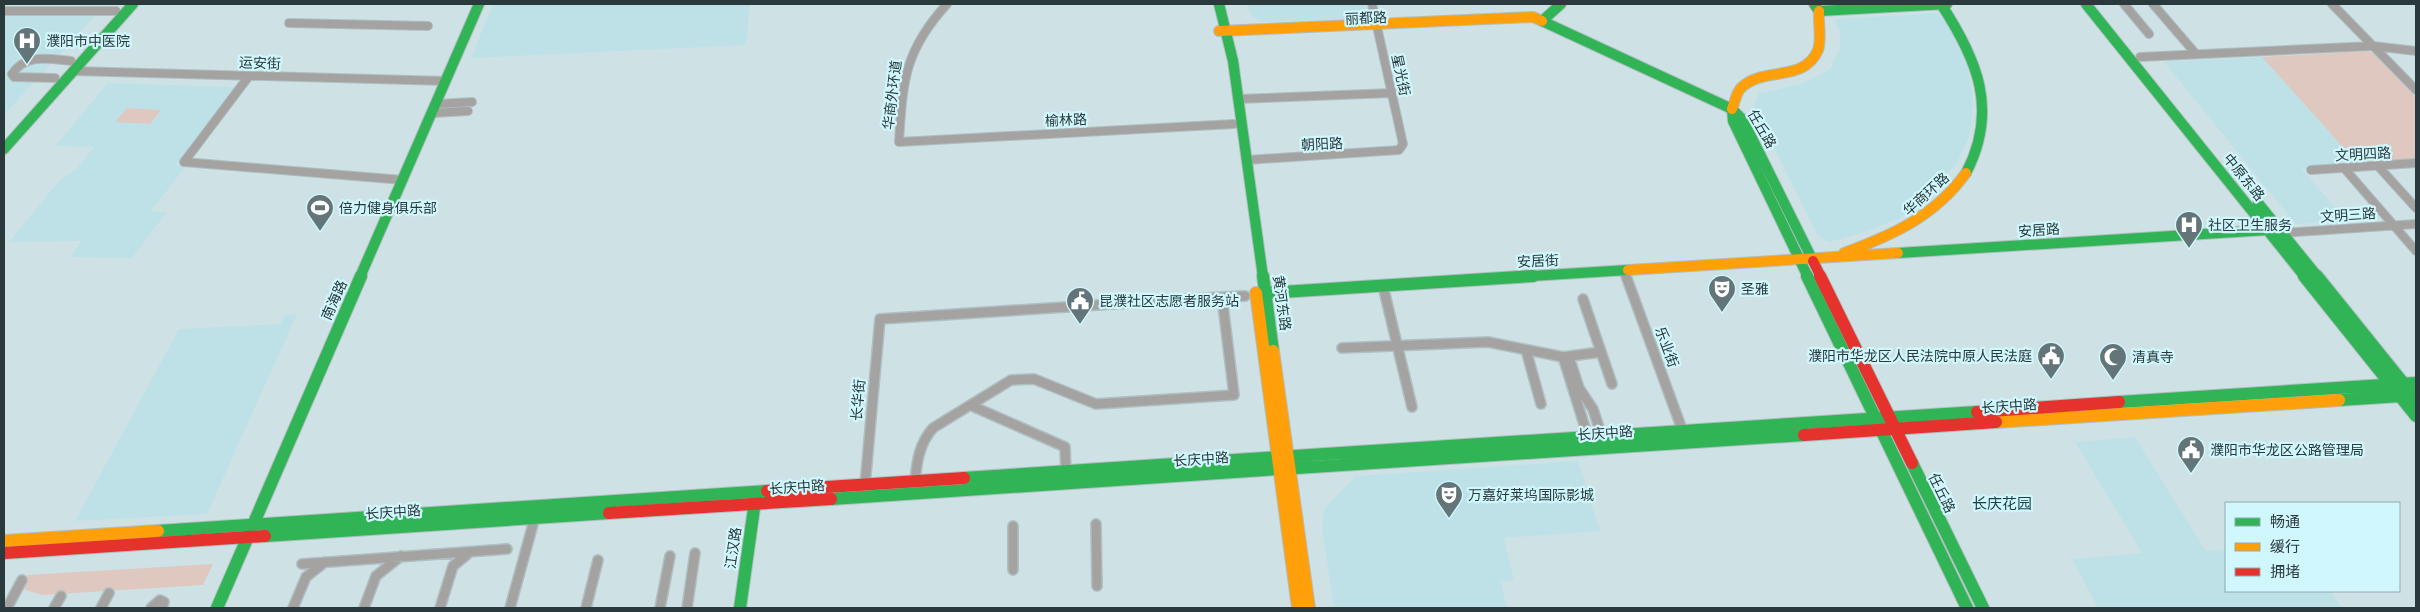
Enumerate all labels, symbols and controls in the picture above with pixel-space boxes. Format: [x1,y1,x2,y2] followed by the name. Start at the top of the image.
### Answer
[1345,8,1387,28] street label: 丽都路
[12,26,42,65] hospital icon: 濮阳市中医院
[46,32,130,50] place label: 濮阳市中医院
[239,53,281,73] street label: 运安街
[1388,53,1414,97] street label: 星光街
[879,59,905,131] street label: 华商外环道
[1744,106,1780,152] street label: 任丘路
[1045,110,1087,130] street label: 榆林路
[1301,134,1343,154] street label: 朝阳路
[2335,144,2391,164] street label: 文明四路
[2219,150,2269,204] street label: 中原东路
[1899,169,1953,219] street label: 华商环路
[305,193,335,232] sports icon: 倍力健身俱乐部
[339,199,437,217] place label: 倍力健身俱乐部
[2319,204,2377,226] street label: 文明三路
[2174,210,2204,249] hospital icon: 社区卫生服务
[2208,216,2292,234] place label: 社区卫生服务
[2017,220,2061,240] street label: 安居路
[1517,251,1559,271] street label: 安居街
[1269,274,1295,332] street label: 黄河东路
[1707,274,1737,313] theatre icon: 圣雅
[317,277,351,323] street label: 南海路
[1741,280,1769,298] place label: 圣雅
[1065,286,1095,325] public building icon: 昆濮社区志愿者服务站
[1099,292,1239,310] place label: 昆濮社区志愿者服务站
[1651,324,1683,370] street label: 乐业街
[2036,341,2066,380] public building icon: 濮阳市华龙区人民法院中原人民法庭
[2098,342,2128,381] mosque icon: 清真寺
[1808,347,2032,365] place label: 濮阳市华龙区人民法院中原人民法庭
[2132,348,2174,366] place label: 清真寺
[847,378,869,422] street label: 长华街
[1980,395,2038,417] street label: 长庆中路
[1576,422,1634,444] street label: 长庆中路
[2176,435,2206,474] public building icon: 濮阳市华龙区公路管理局
[2210,441,2364,459] place label: 濮阳市华龙区公路管理局
[1172,448,1230,470] street label: 长庆中路
[1925,470,1959,516] street label: 任丘路
[768,476,826,498] street label: 长庆中路
[1434,480,1464,519] theatre icon: 万嘉好莱坞国际影城
[1468,486,1594,504] place label: 万嘉好莱坞国际影城
[1972,493,2032,514] district label: 长庆花园
[364,501,422,523] street label: 长庆中路
[2225,502,2400,592] legend
[2270,511,2300,532] text: 畅通
[721,526,745,570] street label: 江汉路
[2270,536,2300,557] text: 缓行
[2270,561,2300,582] text: 拥堵

